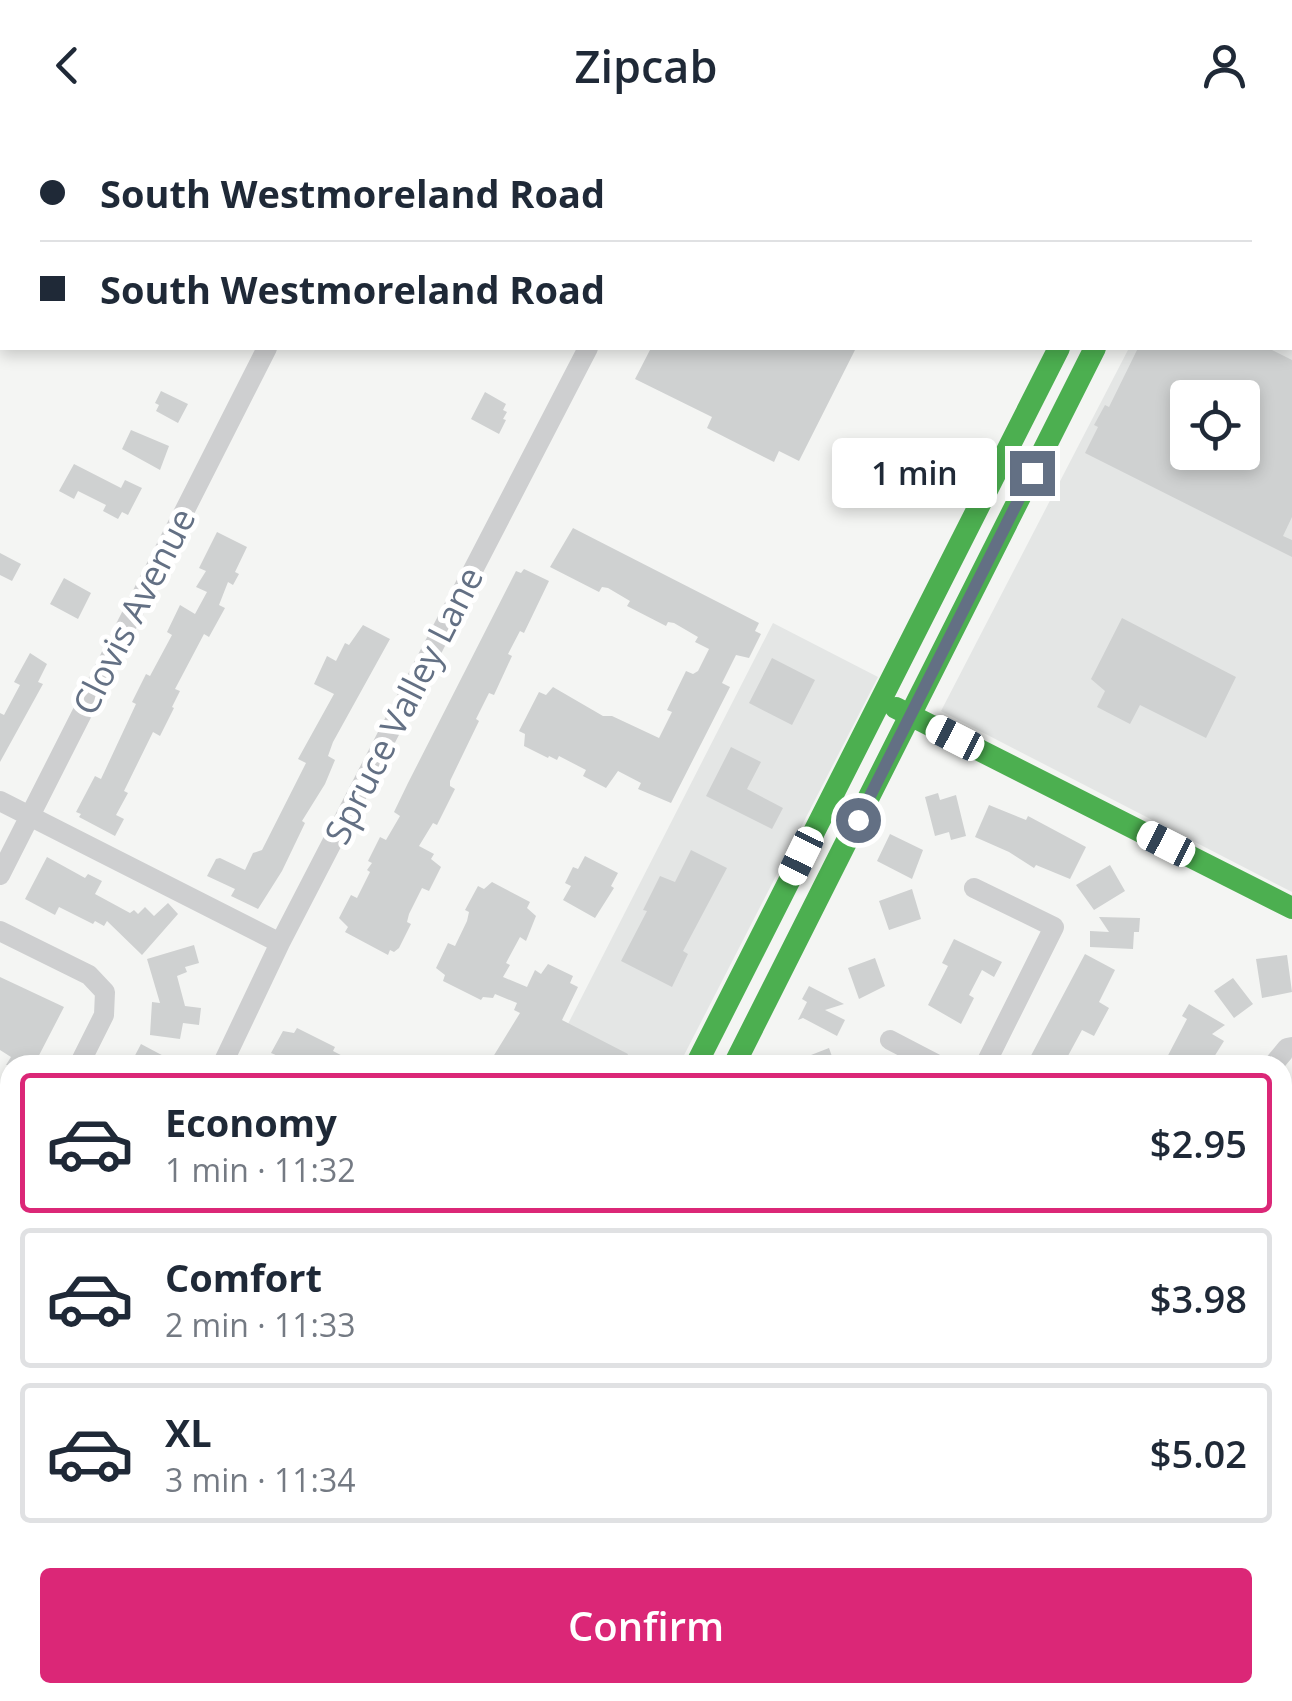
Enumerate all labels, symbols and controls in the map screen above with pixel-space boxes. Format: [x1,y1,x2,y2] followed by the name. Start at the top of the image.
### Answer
[575,35,717,96] text: Zipcab
[40,38,95,93] icon: back
[1197,38,1252,93] icon: person
[100,167,605,219] text: South Westmoreland Road
[100,263,605,315] text: South Westmoreland Road
[1170,380,1260,470] map controls
[1170,380,1260,470] button: locate
[832,438,997,508] callout: 1 min
[871,451,958,494] text: 1 min
[1010,451,1055,496] route end
[61,500,205,722] street label: Clovis Avenue
[313,558,493,852] street label: Spruce Valley Lane
[921,711,989,765] car
[836,798,881,843] route start
[1132,817,1200,871] car
[774,822,828,890] car
[165,1096,337,1148] text: Economy
[45,1098,135,1188] icon: car
[1150,1117,1247,1169] text: $2.95
[165,1148,356,1191] text: 1 min · 11:32
[165,1251,322,1303] text: Comfort
[45,1253,135,1343] icon: car
[1150,1272,1247,1324] text: $3.98
[165,1303,356,1346] text: 2 min · 11:33
[165,1406,212,1458] text: XL
[45,1408,135,1498] icon: car
[1150,1427,1247,1479] text: $5.02
[165,1458,356,1501] text: 3 min · 11:34
[40,1568,1252,1683] button: Confirm

